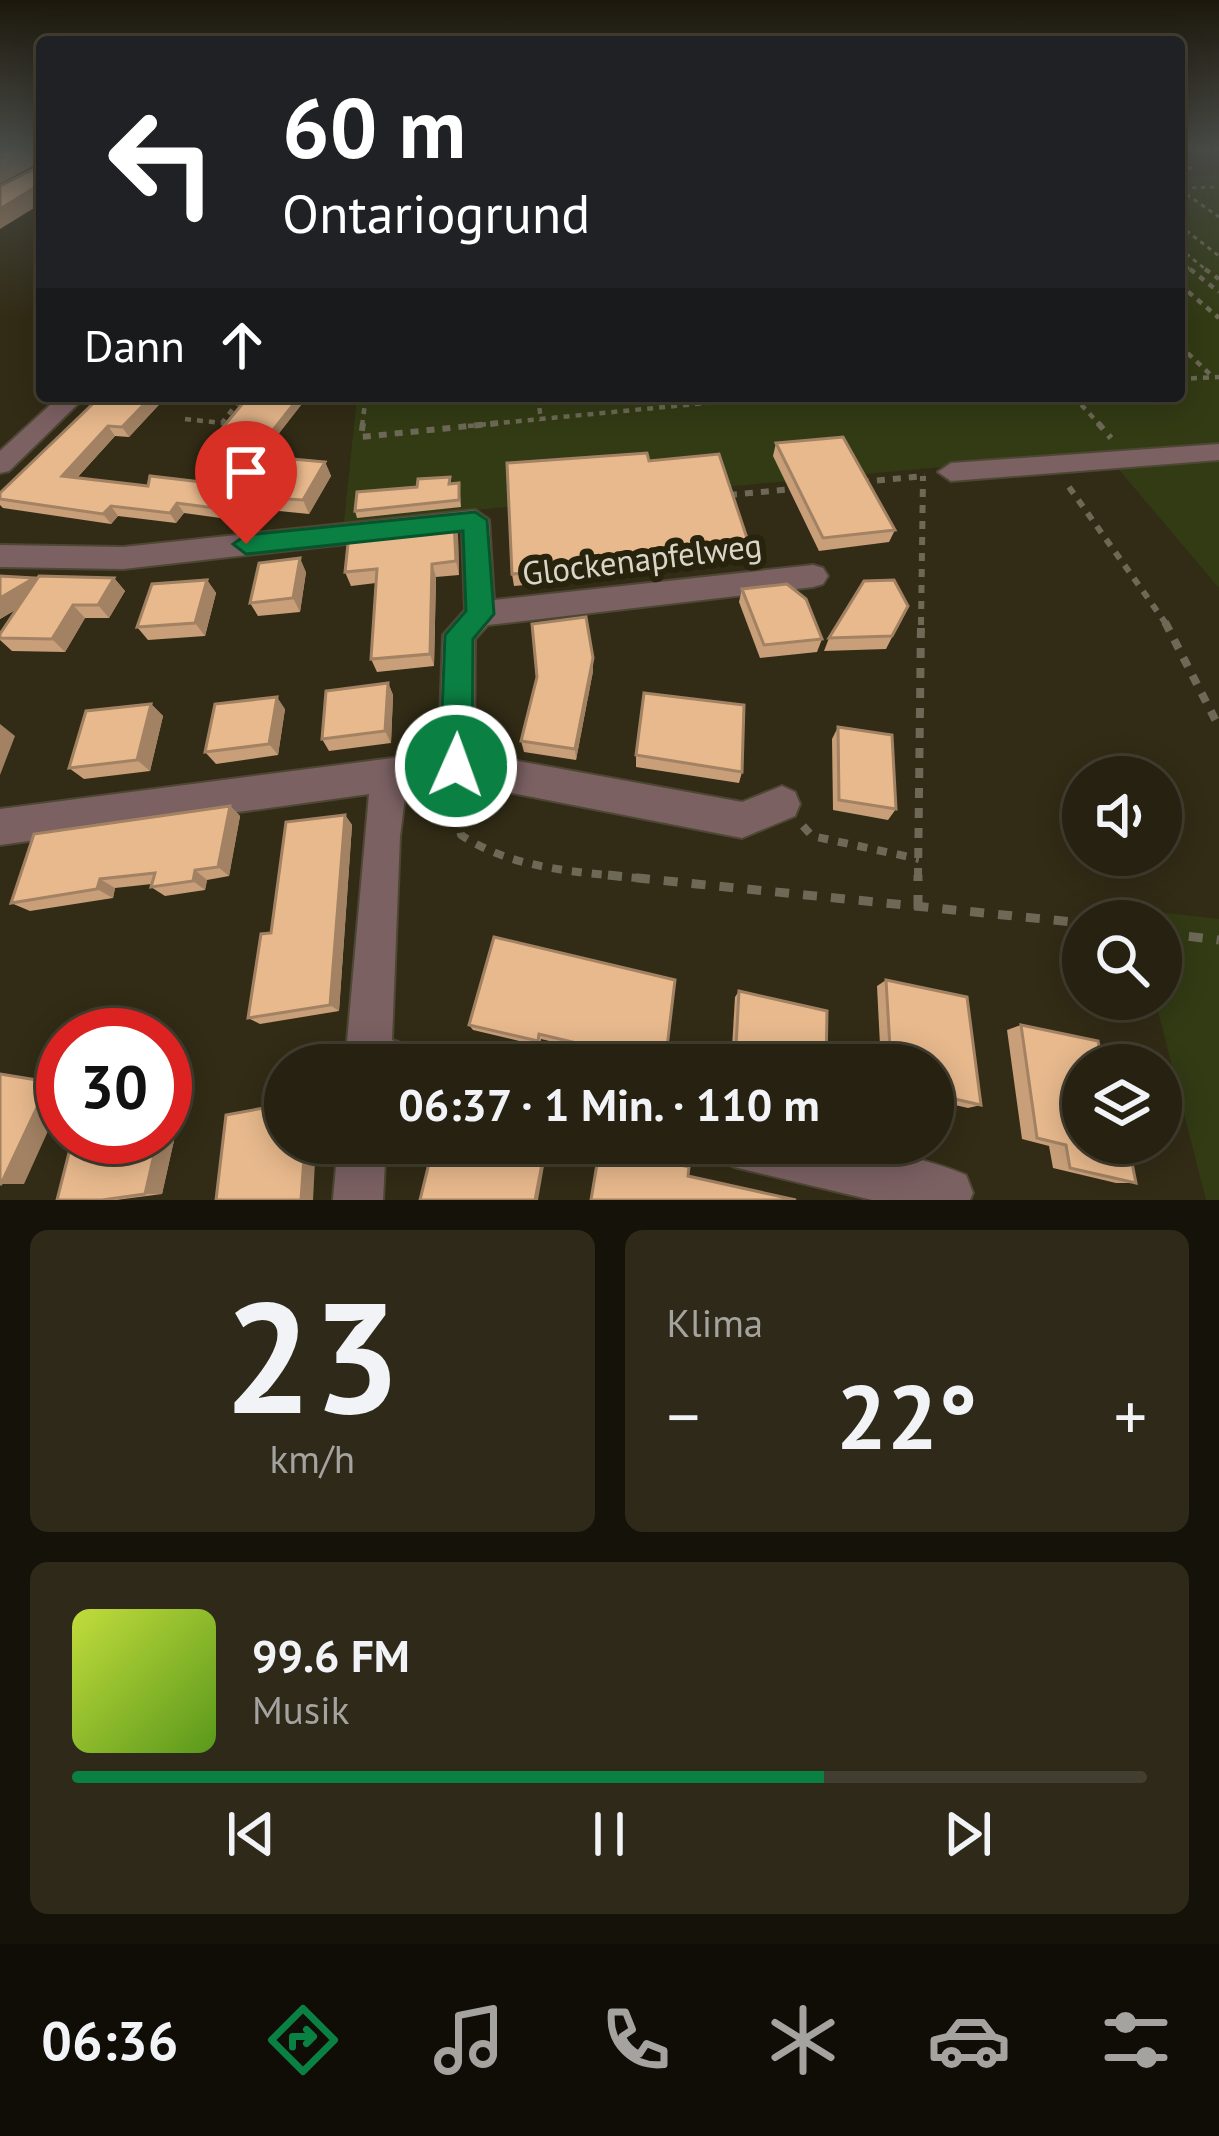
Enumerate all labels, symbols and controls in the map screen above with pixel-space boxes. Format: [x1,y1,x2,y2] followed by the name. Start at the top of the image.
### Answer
[282,72,466,181] text: 60 m
[84,84,240,240] icon: left
[282,178,590,248] text: Ontariogrund
[209,312,275,378] icon: ahead
[84,316,185,374] text: Dann
[195,421,297,544] pin
[213,439,279,505] icon: arrive
[520,522,764,595] street label: Glockenapfelweg
[393,703,519,829] position arrow
[1062,756,1182,1164] map controls
[1062,756,1182,876] button: sound
[1062,900,1182,1020] button: search
[36,1008,192,1164] speed limit sign: 30
[1062,1044,1182,1164] button: layers
[398,1075,820,1133] text: 06:37 · 1 Min. · 110 m
[224,1254,401,1456] text: 23
[667,1297,763,1348] text: Klima
[836,1357,977,1474] text: 22°
[667,1373,700,1458] text: −
[1114,1373,1147,1458] text: +
[270,1433,355,1484] text: km/h
[252,1626,410,1684] text: 99.6 FM
[252,1684,349,1735] text: Musik
[218,1801,284,1867] icon: previous
[576,1801,642,1867] icon: pause
[935,1801,1001,1867] icon: next
[261,1998,345,2082] icon: directions
[427,1998,511,2082] icon: music
[594,1998,678,2082] icon: phone
[761,1998,845,2082] icon: climate
[927,1998,1011,2082] icon: car
[1094,1998,1178,2082] icon: filters
[41,2005,178,2075] text: 06:36

